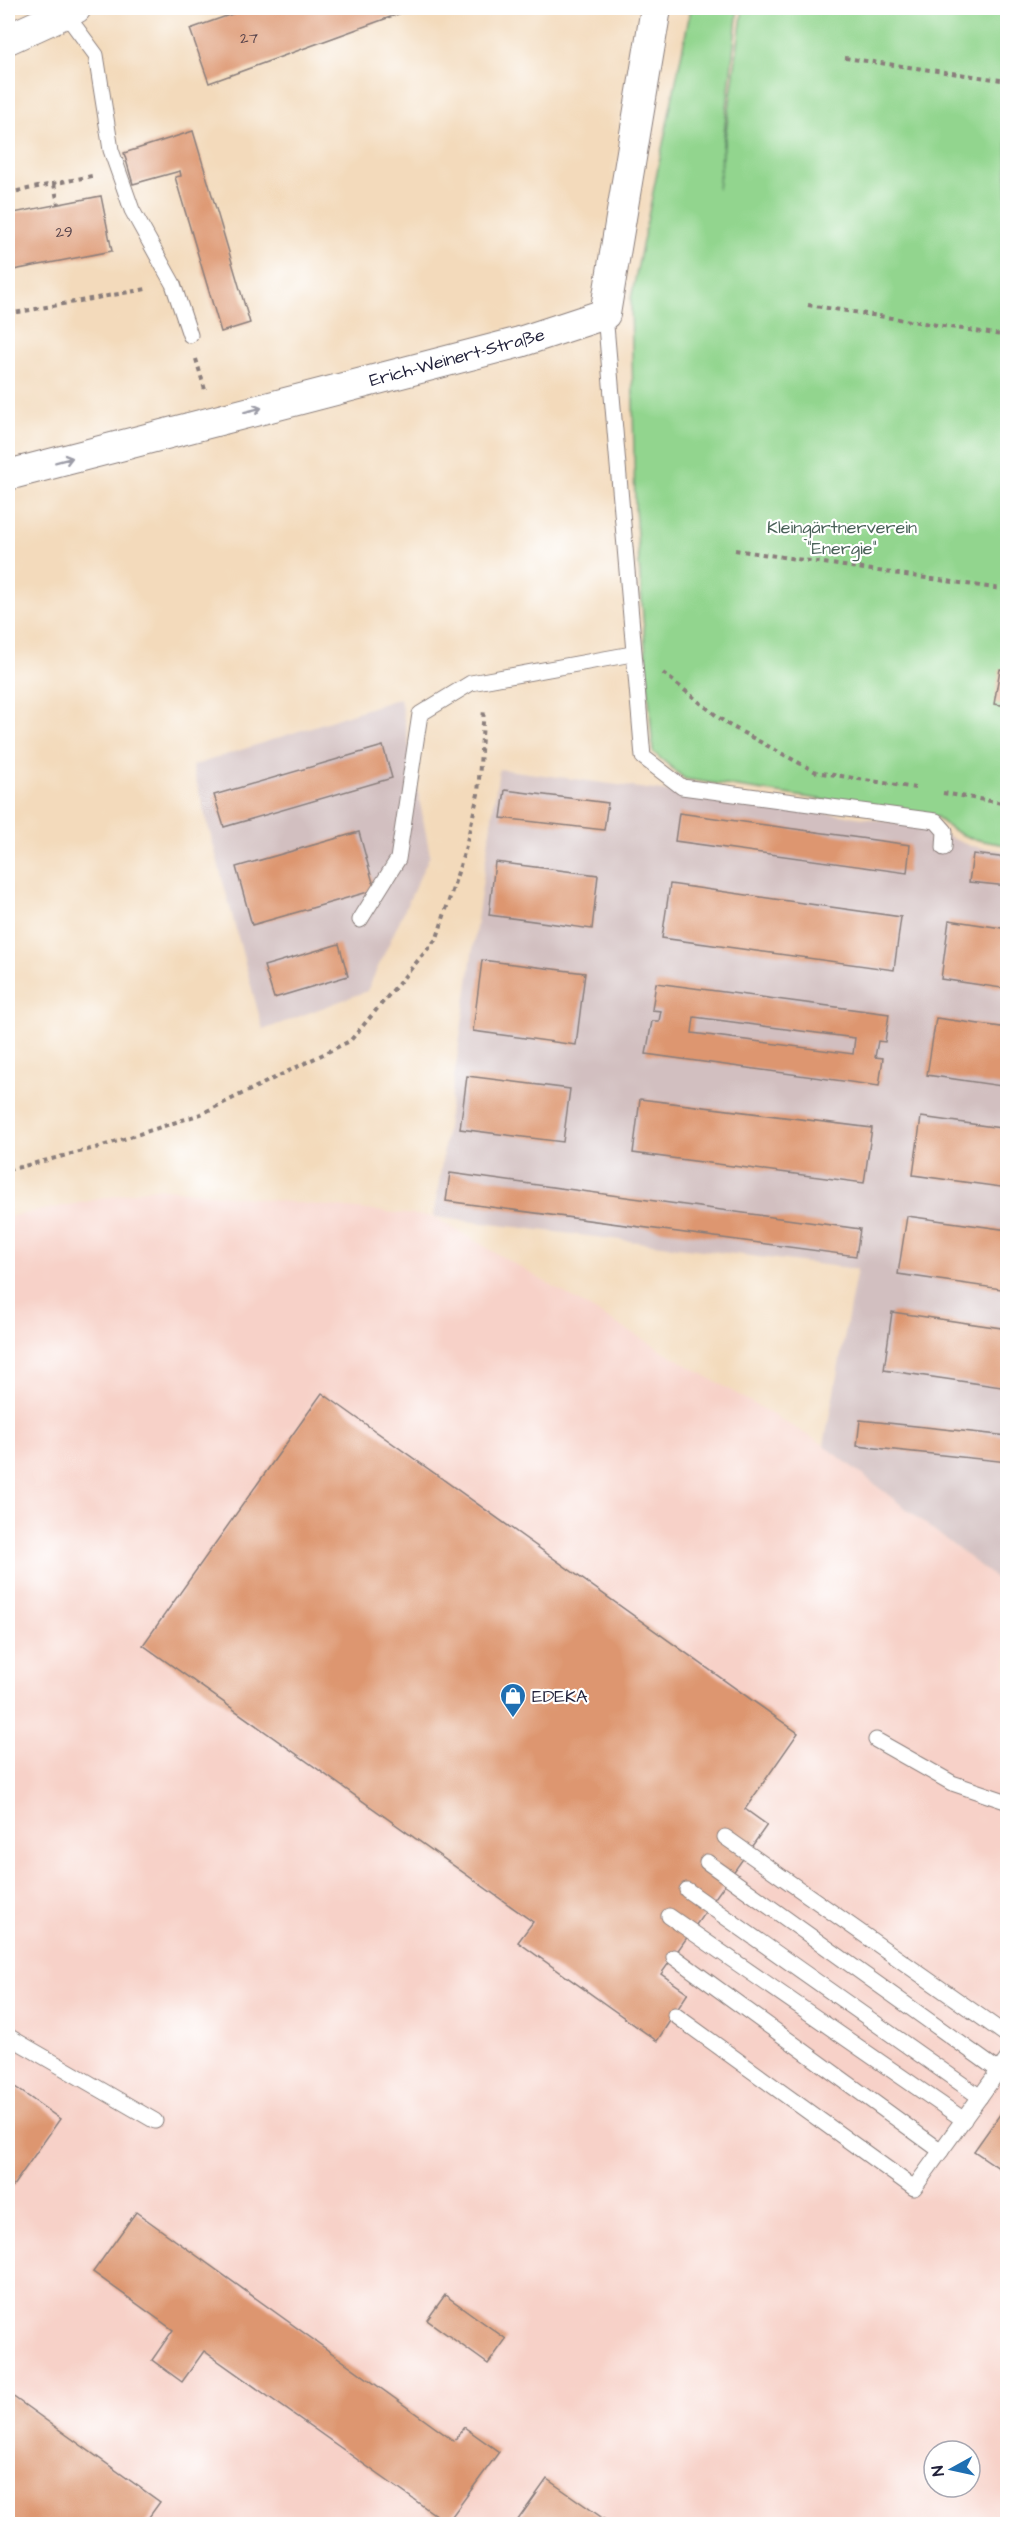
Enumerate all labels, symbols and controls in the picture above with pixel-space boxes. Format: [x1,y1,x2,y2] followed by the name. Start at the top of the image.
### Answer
[240,28,258,49] house number: 27
[55,222,73,243] house number: 29
[367,322,548,393] street label: Erich-Weinert-Straße
[243,404,262,416] one-way arrow
[54,453,73,465] one-way arrow
[767,515,917,562] park label: Kleingärtnerverein "Energie"
[498,1681,528,1719] shop icon: EDEKA
[532,1684,588,1709] place label: EDEKA
[922,2439,982,2499] north arrow
[927,2464,950,2477] text: N

